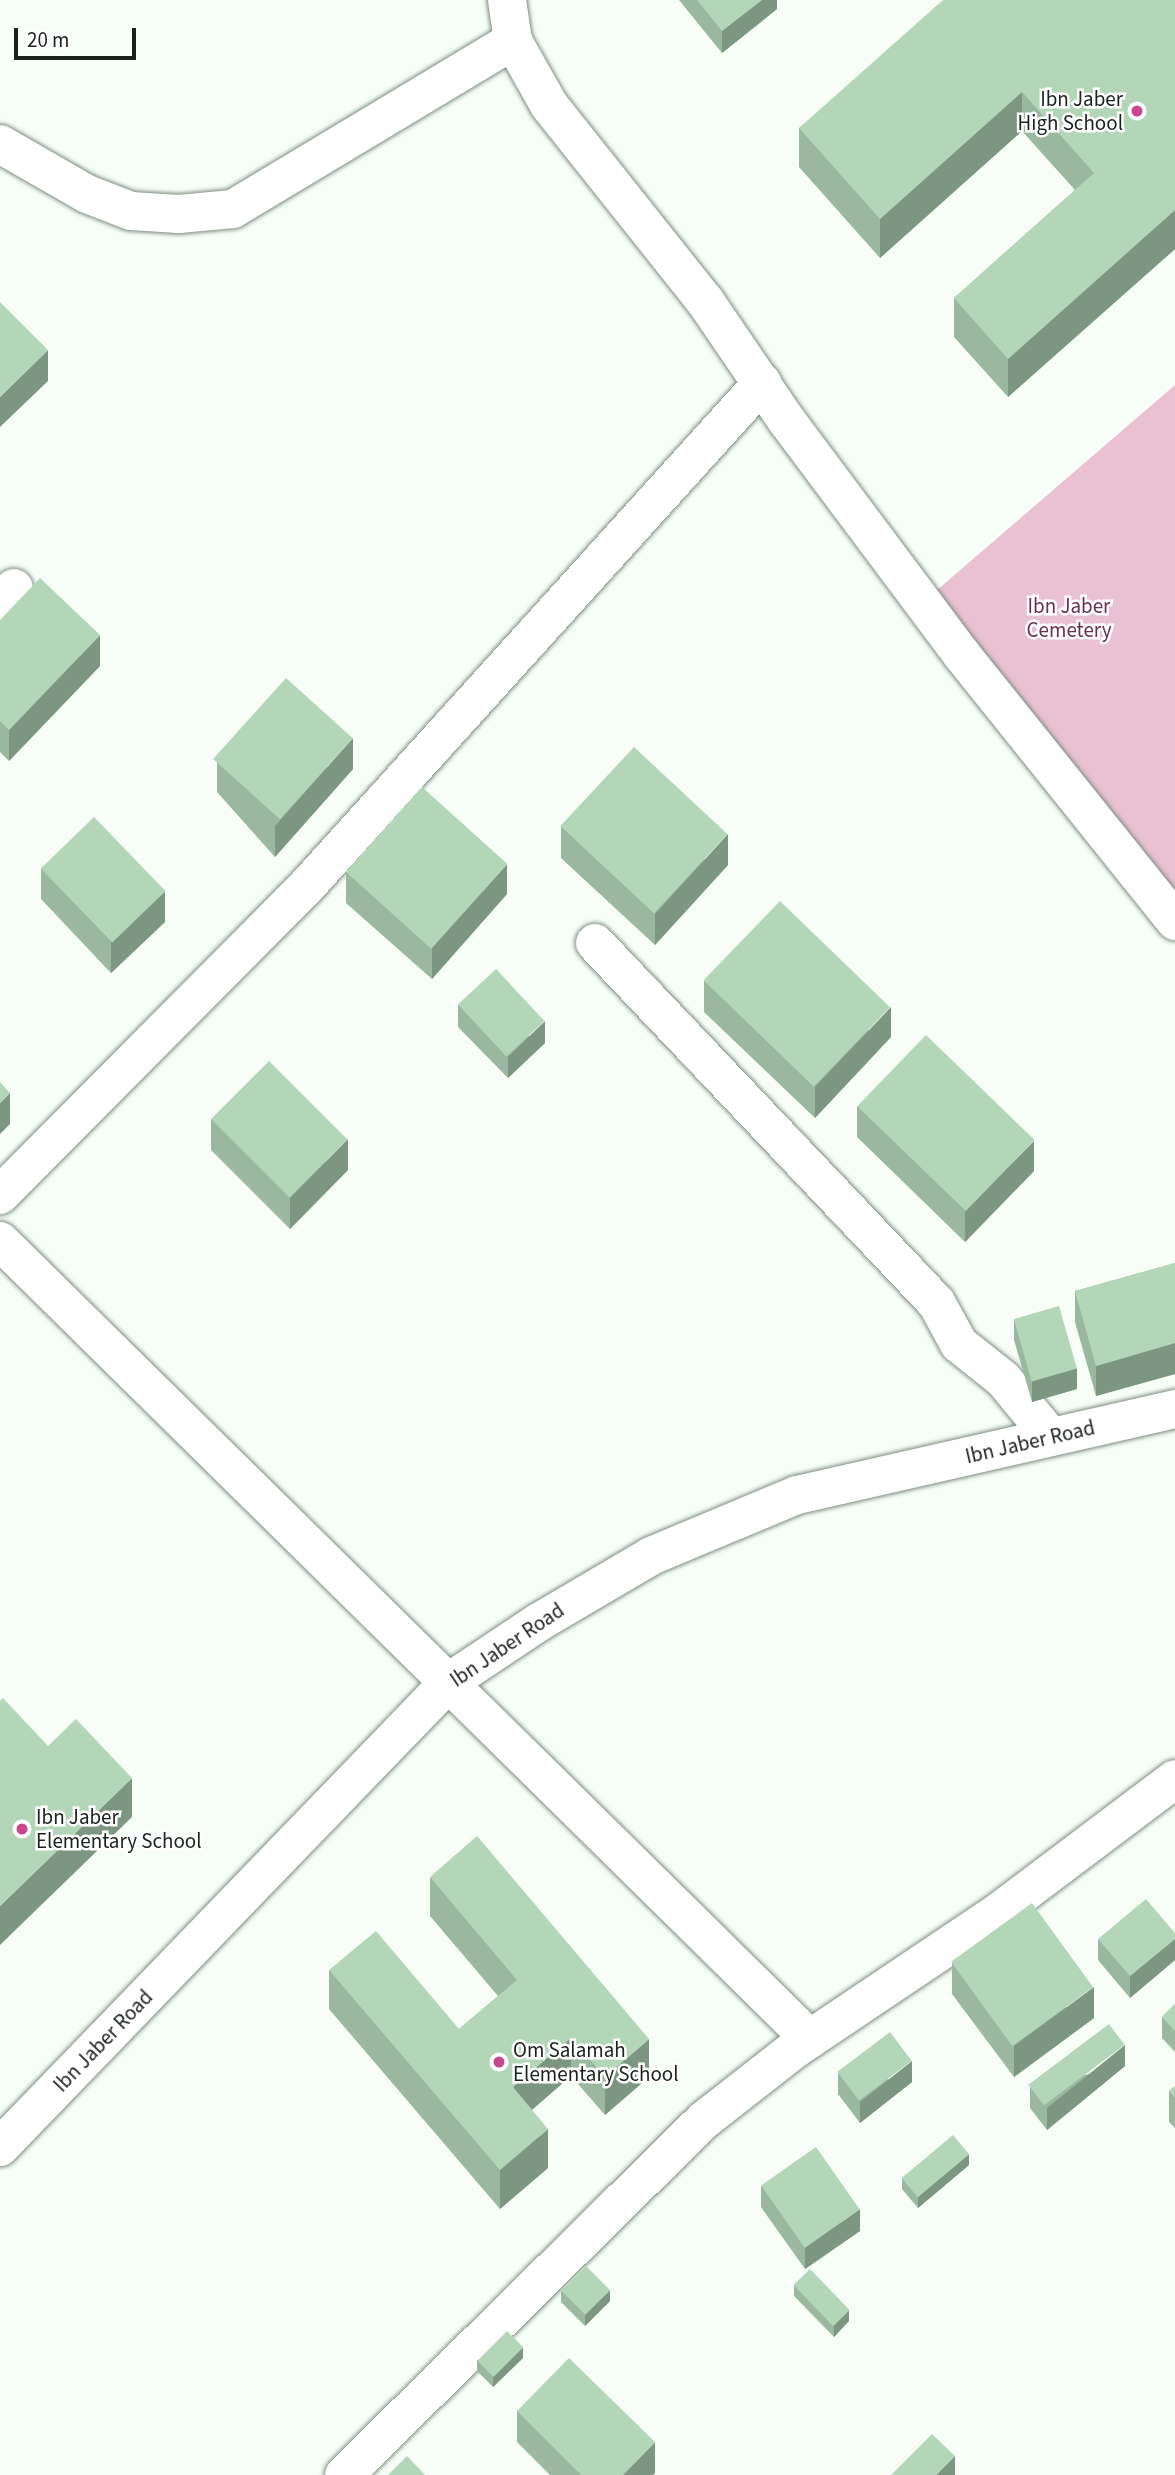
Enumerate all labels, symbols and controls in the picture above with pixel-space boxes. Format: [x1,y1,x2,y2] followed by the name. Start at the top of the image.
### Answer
[18,14,140,58] scale bar
[27,25,69,55] text: 20 m
[1018,86,1123,136] place label: Ibn Jaber High School
[1129,103,1145,119] marker: Ibn Jaber High School
[1027,593,1111,643] park label: Ibn Jaber Cemetery
[963,1415,1097,1469] street label: Ibn Jaber Road
[445,1598,569,1692] street label: Ibn Jaber Road
[36,1804,202,1854] place label: Ibn Jaber Elementary School
[14,1821,30,1837] marker: Ibn Jaber Elementary School
[48,1985,158,2097] street label: Ibn Jaber Road
[513,2037,679,2087] place label: Om Salamah Elementary School
[491,2054,507,2070] marker: Om Salamah Elementary School

